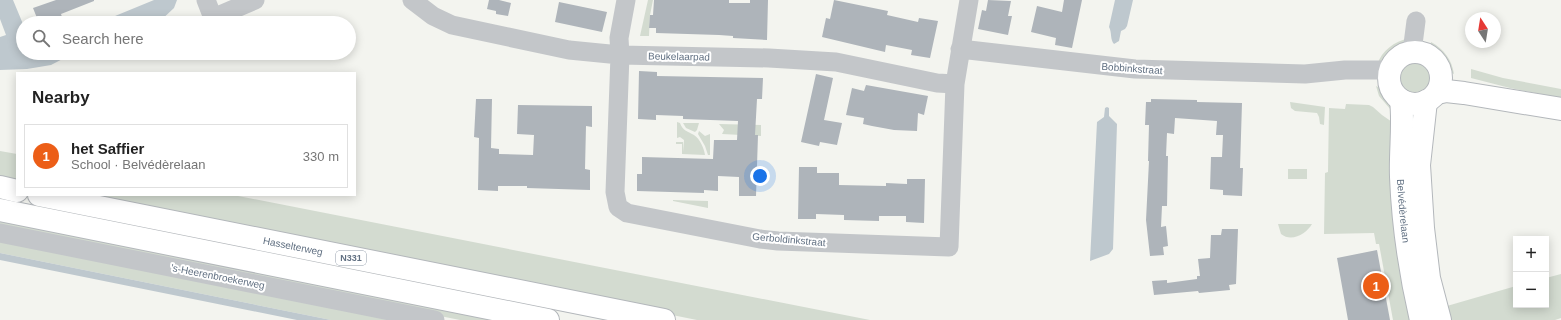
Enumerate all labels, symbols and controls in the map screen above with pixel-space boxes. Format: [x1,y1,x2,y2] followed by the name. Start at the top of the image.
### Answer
[1465,12,1501,48] north arrow
[16,16,356,60] search box
[30,27,52,49] icon: search
[62,30,144,47] text: Search here
[648,50,710,63] street label: Beukelaarpad
[1101,61,1163,76] street label: Bobbinkstraat
[32,88,90,107] text: Nearby
[71,140,144,157] text: het Saffier
[42,149,50,164] text: 1
[303,149,339,164] text: 330 m
[71,157,205,172] text: School · Belvédèrelaan
[750,166,770,186] your location
[1395,179,1412,243] street label: Belvédèrelaan
[752,231,826,248] street label: Gerboldinkstraat
[262,235,324,258] street label: Hasselterweg
[1513,236,1549,308] map controls
[1513,236,1549,272] button: +
[336,251,366,265] road number: N331
[170,262,266,291] street label: 's-Heerenbroekerweg
[1363,271,1389,301] pin: 1
[1513,272,1549,308] button: −

